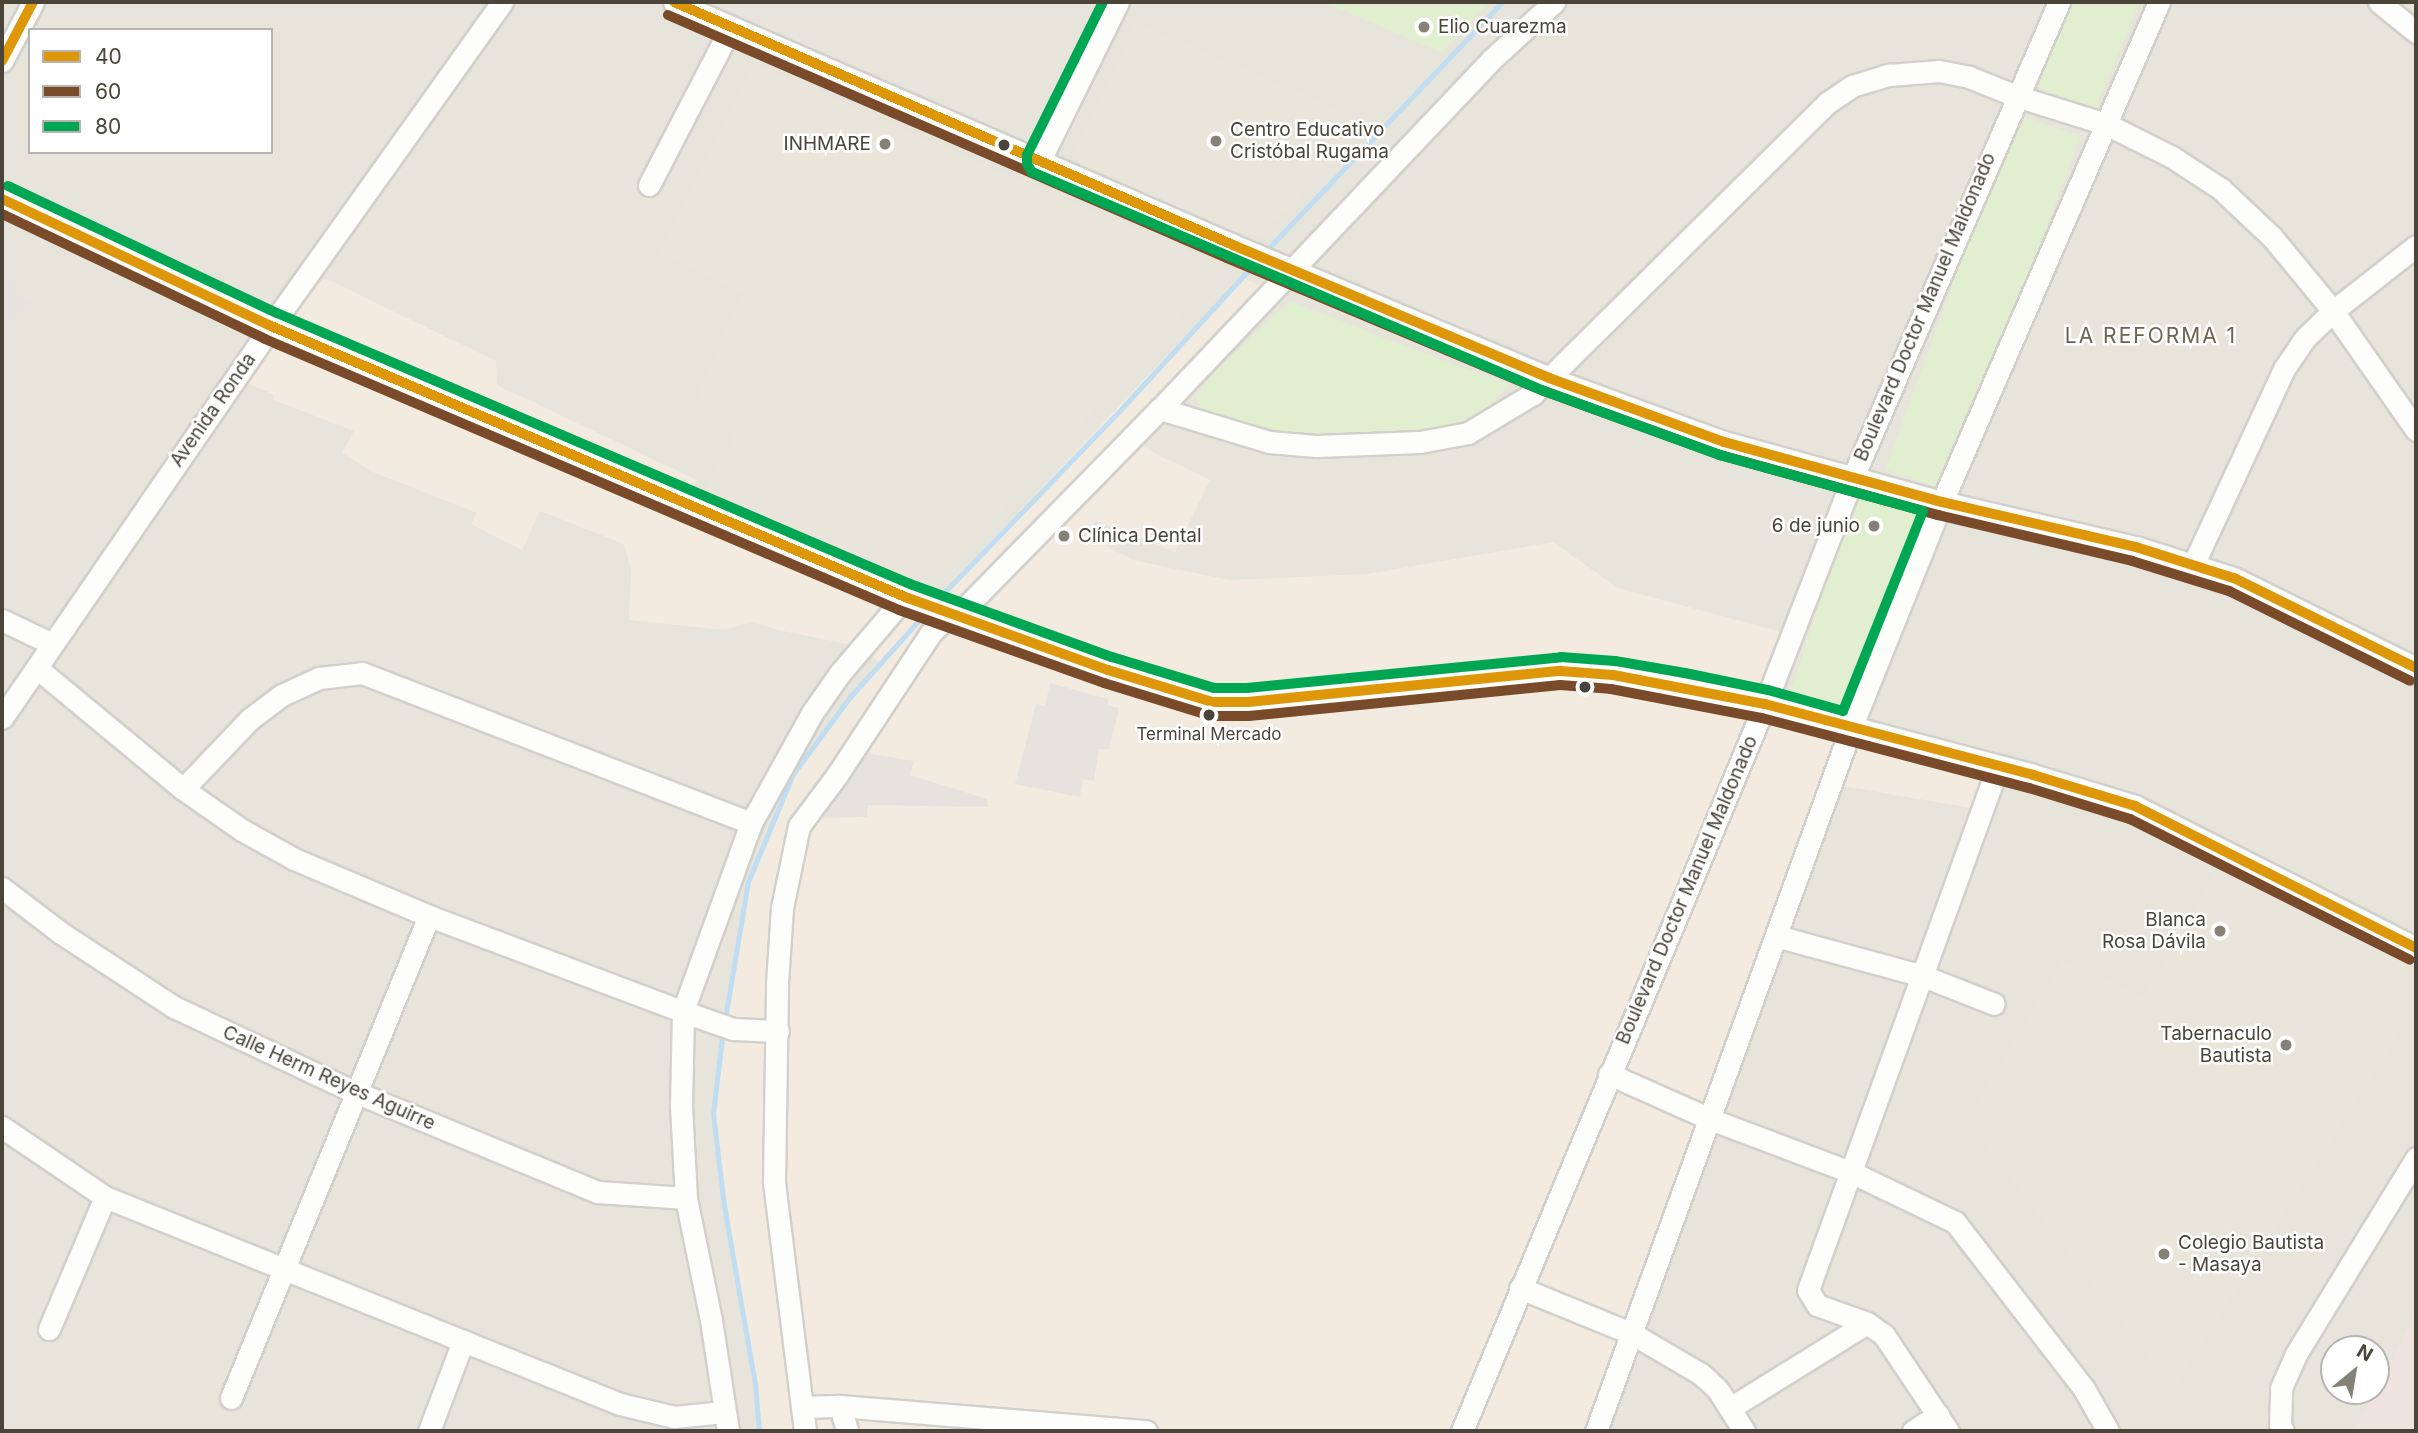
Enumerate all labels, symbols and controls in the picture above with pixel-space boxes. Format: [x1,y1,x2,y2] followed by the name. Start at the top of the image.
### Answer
[1438,16,1567,38] place label: Elio Cuarezma
[1416,19,1432,35] marker: Elio Cuarezma
[28,28,273,154] legend
[95,44,122,69] text: 40
[95,79,121,104] text: 60
[95,114,121,139] text: 80
[1230,119,1389,163] place label: Centro Educativo Cristóbal Rugama
[784,133,871,155] place label: INHMARE
[1208,133,1224,149] marker: Centro Educativo Cristóbal Rugama
[877,136,893,152] marker: INHMARE
[997,138,1011,152] unlabelled marker
[1849,149,2001,465] street label: Boulevard Doctor Manuel Maldonado
[2066,323,2236,349] district label: LA REFORMA 1
[165,349,261,471] street label: Avenida Ronda
[1772,515,1860,537] place label: 6 de junio
[1866,518,1882,534] marker: 6 de junio
[1078,525,1202,547] place label: Clínica Dental
[1056,528,1072,544] marker: Clínica Dental
[1578,680,1592,694] unlabelled marker
[1202,708,1216,722] marker: Terminal Mercado
[1136,725,1282,745] place label: Terminal Mercado
[1611,732,1763,1048] street label: Boulevard Doctor Manuel Maldonado
[2102,909,2206,953] place label: Blanca Rosa Dávila
[2212,923,2228,939] marker: Blanca Rosa Dávila
[219,1021,439,1135] street label: Calle Herm Reyes Aguirre
[2160,1023,2272,1067] place label: Tabernaculo Bautista
[2278,1037,2294,1053] marker: Tabernaculo Bautista
[2178,1232,2324,1276] place label: Colegio Bautista - Masaya
[2156,1246,2172,1262] marker: Colegio Bautista - Masaya
[2320,1335,2390,1405] north arrow
[2353,1340,2377,1367] text: N

